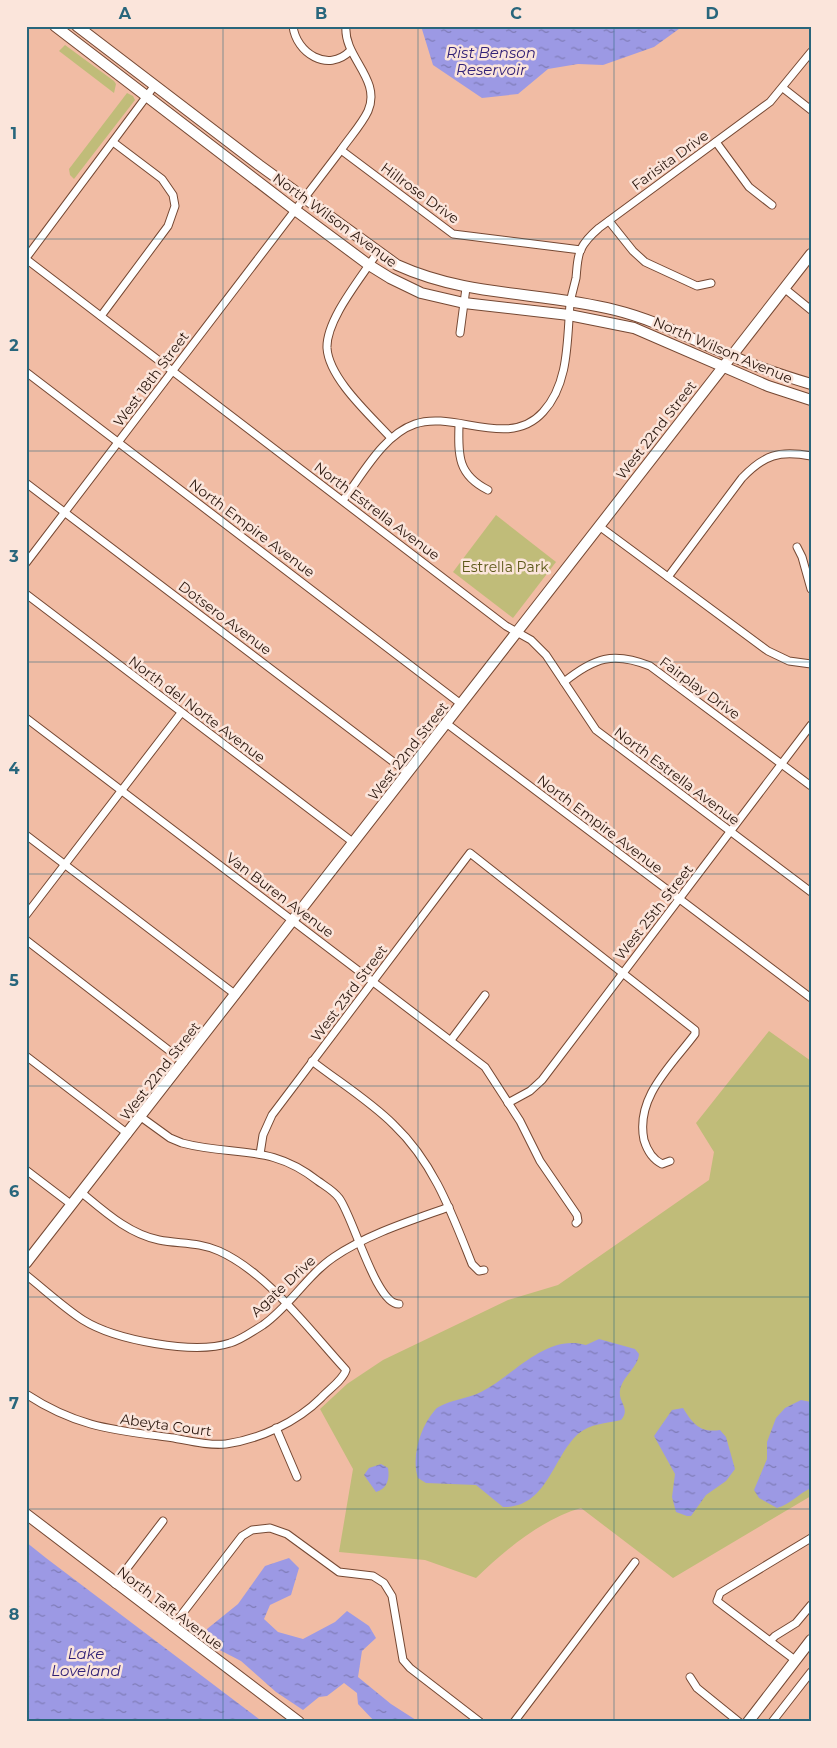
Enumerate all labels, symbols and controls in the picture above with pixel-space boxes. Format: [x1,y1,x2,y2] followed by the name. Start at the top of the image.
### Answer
[118,4,132,23] text: A
[315,4,327,23] text: B
[510,4,522,23] text: C
[705,4,719,23] text: D
[446,43,536,79] water label: Rist Benson Reservoir
[11,124,17,143] text: 1
[628,126,712,194] street label: Farisita Drive
[377,159,463,227] street label: Hillrose Drive
[269,169,401,271] street label: North Wilson Avenue
[651,313,795,387] street label: North Wilson Avenue
[109,328,193,430] street label: West 18th Street
[9,336,19,355] text: 2
[612,377,700,483] street label: West 22nd Street
[311,458,443,564] street label: North Estrella Avenue
[186,475,318,581] street label: North Empire Avenue
[8,547,19,566] text: 3
[461,558,549,576] park label: Estrella Park
[175,577,275,659] street label: Dotsero Avenue
[125,652,269,766] street label: North del Norte Avenue
[656,653,744,723] street label: Fairplay Drive
[364,698,452,804] street label: West 22nd Street
[611,723,743,829] street label: North Estrella Avenue
[8,759,20,778] text: 4
[534,771,666,877] street label: North Empire Avenue
[223,849,337,941] street label: Van Buren Avenue
[611,860,697,963] street label: West 25th Street
[307,941,391,1045] street label: West 23rd Street
[9,971,19,990] text: 5
[116,1018,204,1124] street label: West 22nd Street
[9,1182,19,1201] text: 6
[247,1251,319,1321] street label: Agate Drive
[9,1394,19,1413] text: 7
[119,1410,213,1440] street label: Abeyta Court
[114,1562,226,1654] street label: North Taft Avenue
[9,1605,19,1624] text: 8
[51,1644,122,1680] water label: Lake Loveland

